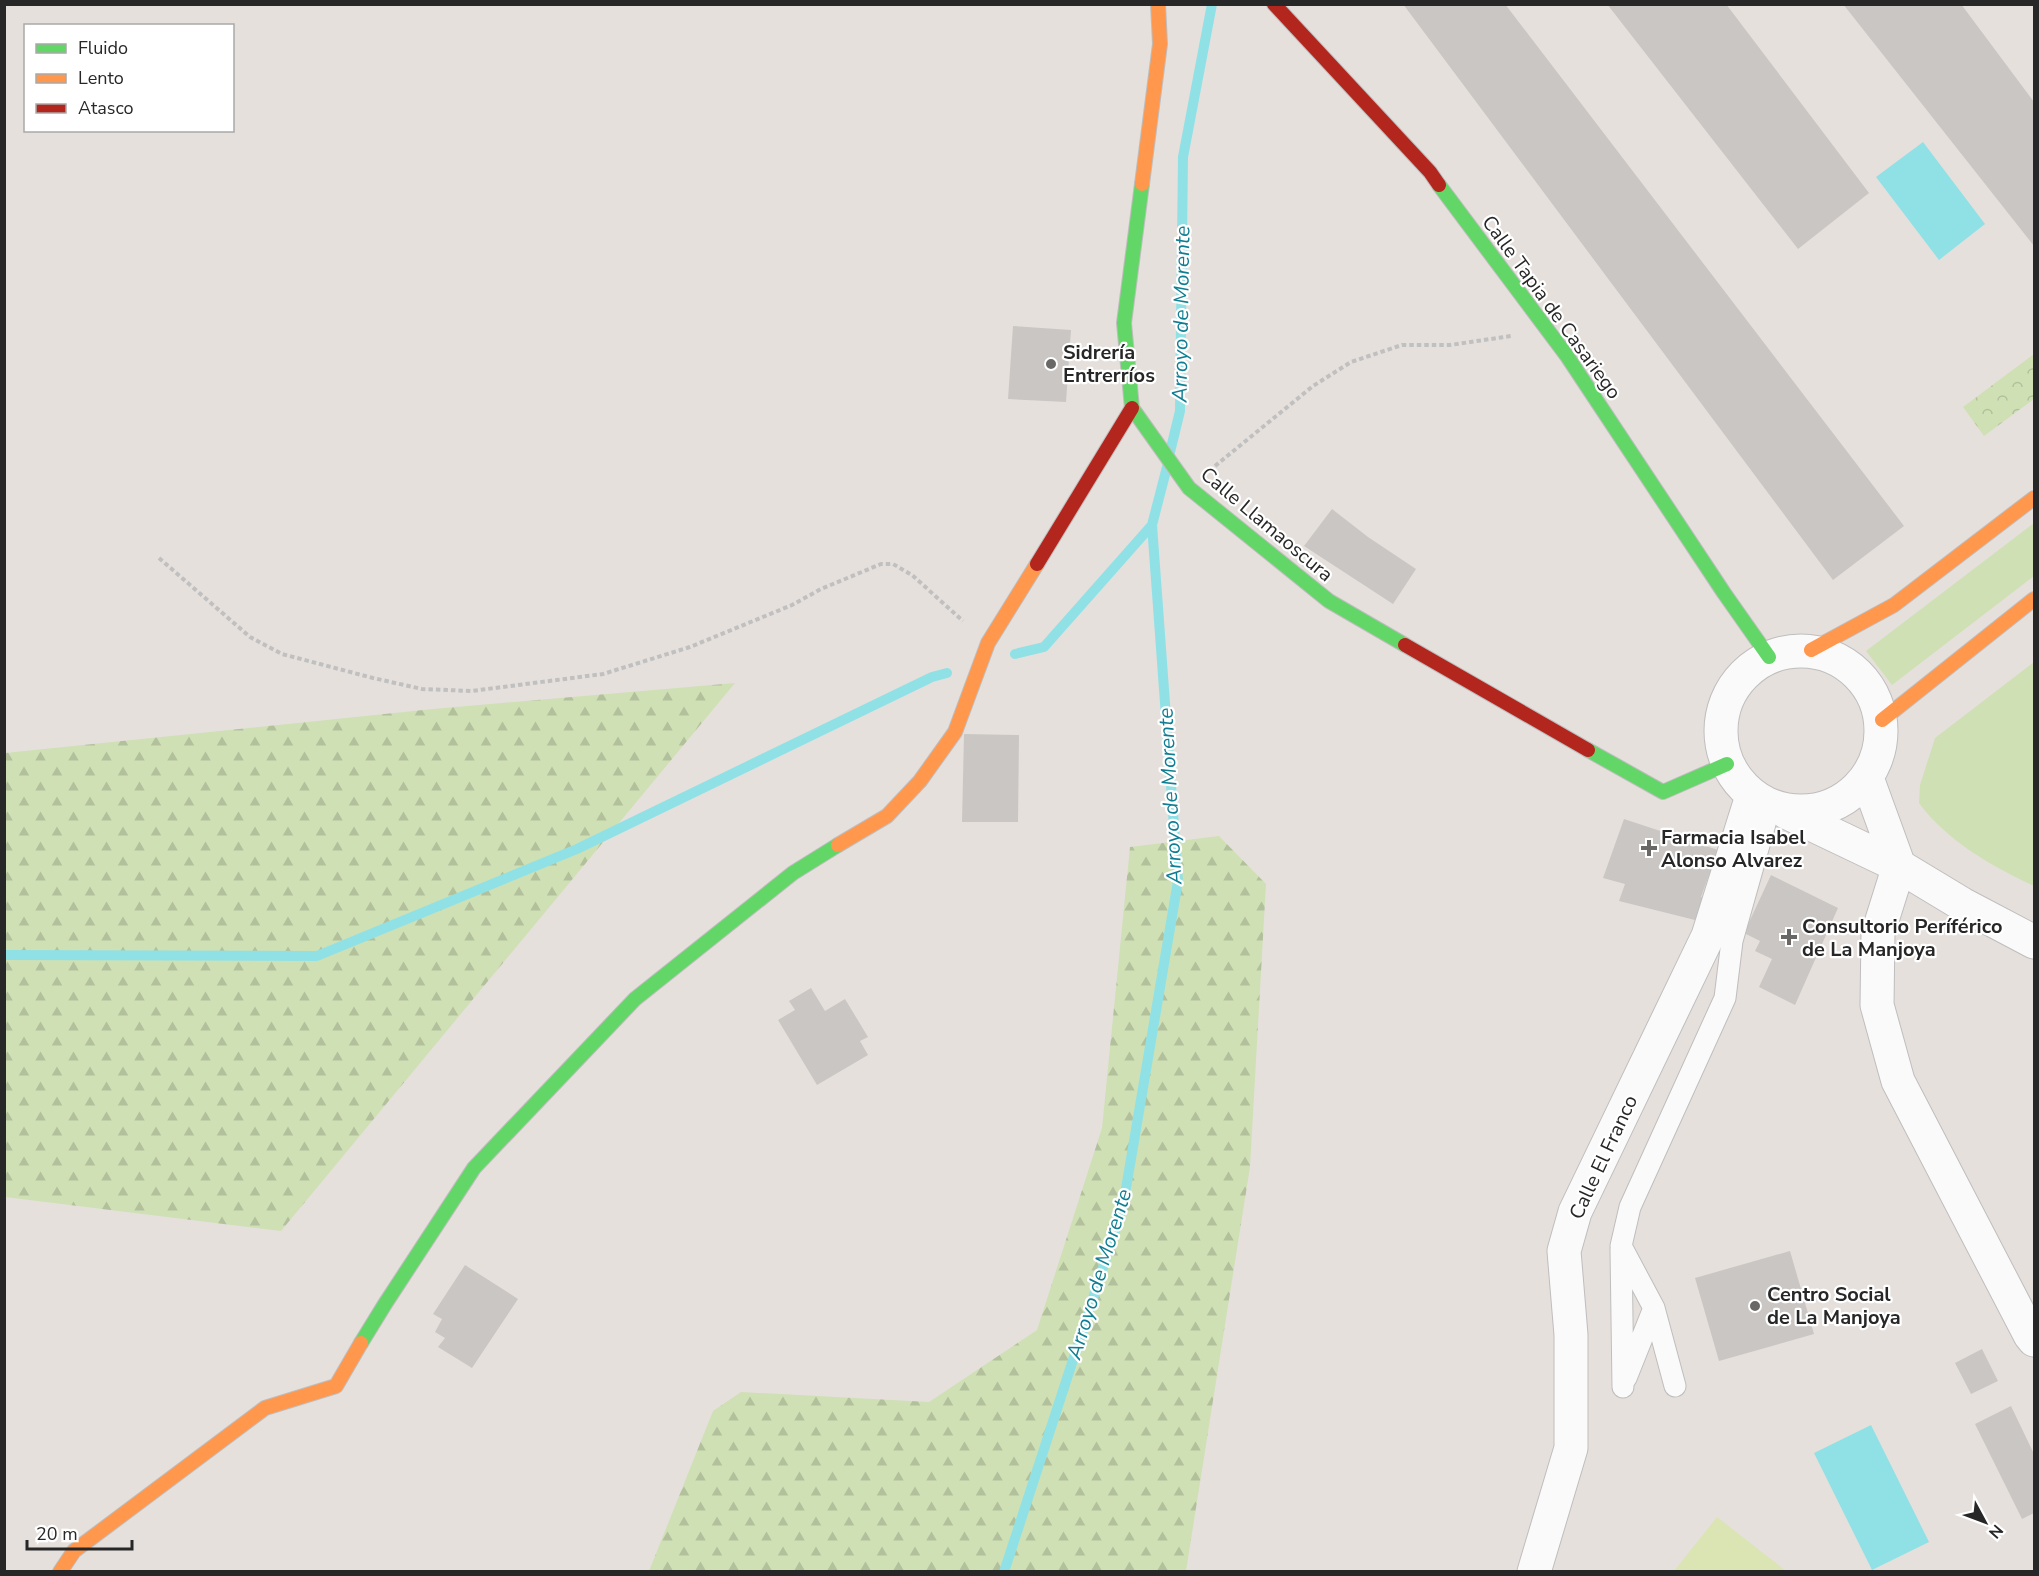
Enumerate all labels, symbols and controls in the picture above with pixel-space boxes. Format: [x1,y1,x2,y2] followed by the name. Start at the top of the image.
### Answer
[24,24,234,132] legend
[78,36,128,60] text: Fluido
[78,66,124,90] text: Lento
[78,96,134,120] text: Atasco
[1476,210,1627,405] street label: Calle Tapia de Casariego
[1165,225,1197,404] water label: Arroyo de Morente
[1063,339,1155,389] place label: Sidrería Entrerríos
[1044,357,1058,371] marker: Sidrería Entrerríos
[1195,461,1339,588] street label: Calle Llamaoscura
[1151,707,1189,886] water label: Arroyo de Morente
[1661,824,1806,874] place label: Farmacia Isabel Alonso Alvarez
[1642,841,1656,855] marker: Farmacia Isabel Alonso Alvarez
[1802,913,2002,963] place label: Consultorio Períférico de La Manjoya
[1780,928,1798,946] marker: Consultorio Períférico de La Manjoya
[1563,1091,1644,1224] street label: Calle El Franco
[1059,1185,1138,1364] water label: Arroyo de Morente
[1767,1281,1901,1331] place label: Centro Social de La Manjoya
[1748,1299,1762,1313] marker: Centro Social de La Manjoya
[1955,1492,2015,1552] north arrow
[27,1513,132,1551] scale bar
[1983,1519,2008,1543] text: N
[36,1522,78,1546] text: 20 m

